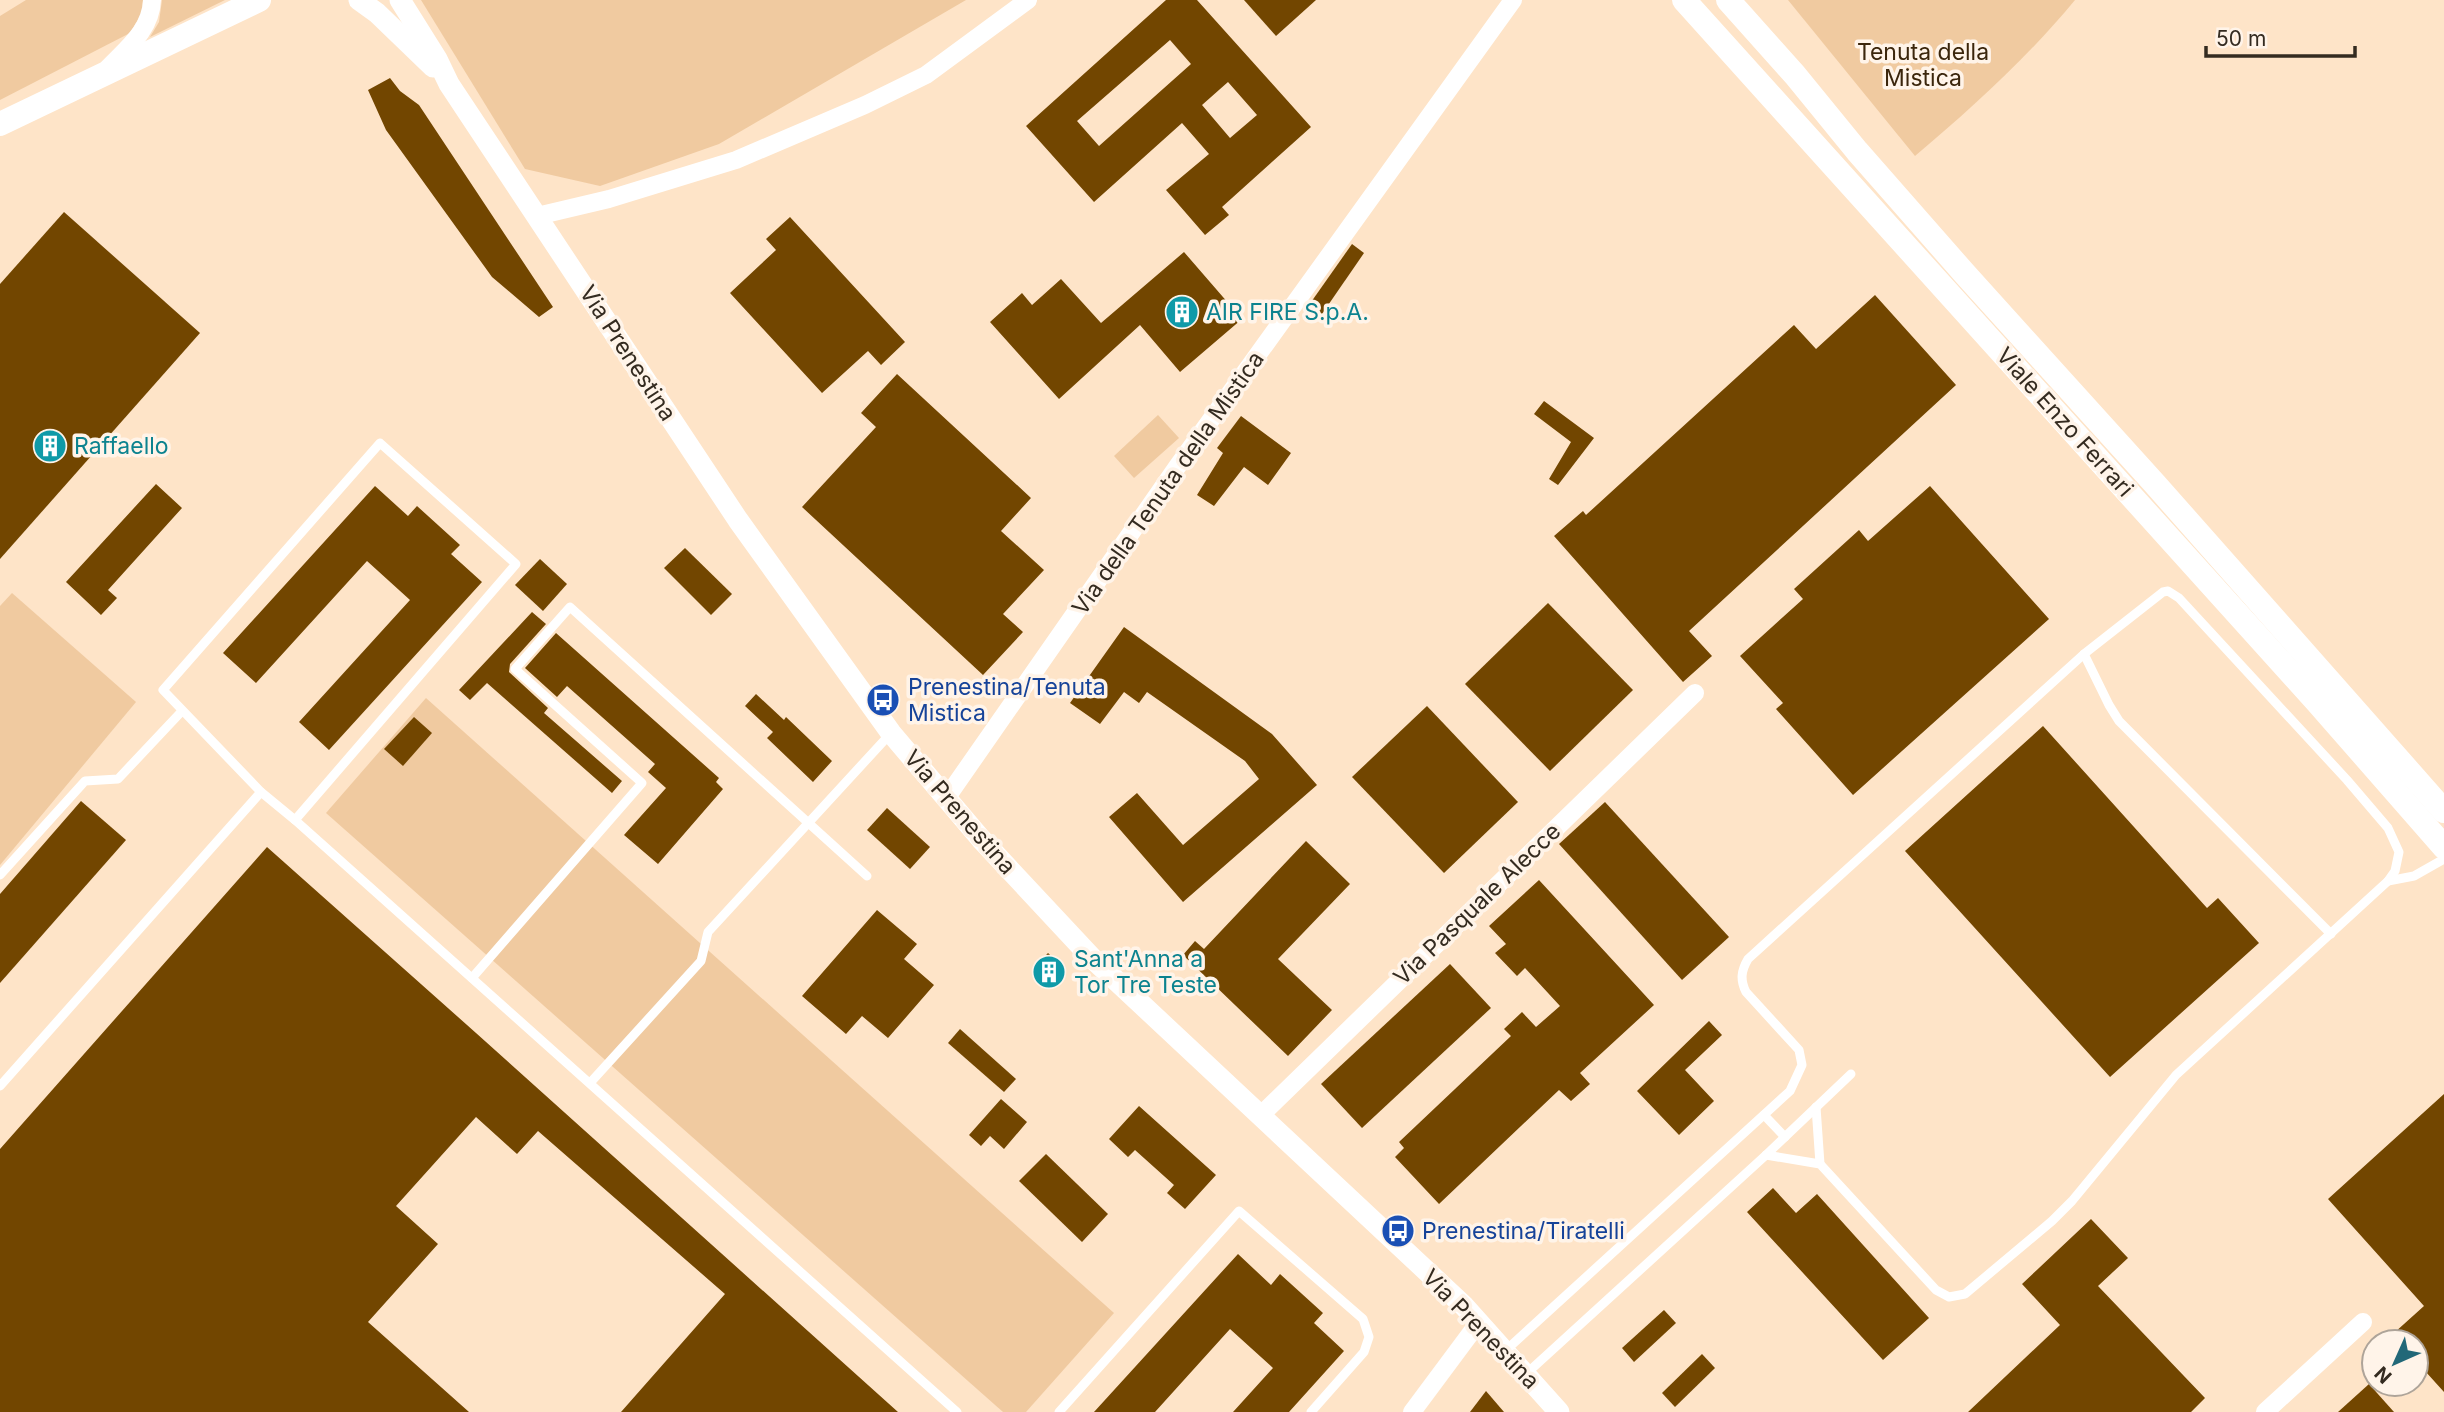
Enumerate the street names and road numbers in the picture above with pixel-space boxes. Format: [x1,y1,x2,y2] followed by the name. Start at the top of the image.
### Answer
[574,280,682,426] street label: Via Prenestina
[1991,342,2139,502] street label: Viale Enzo Ferrari
[1066,346,1270,620] street label: Via della Tenuta della Mistica
[898,744,1022,880] street label: Via Prenestina
[1388,817,1566,991] street label: Via Pasquale Alecce
[1417,1263,1545,1395] street label: Via Prenestina

